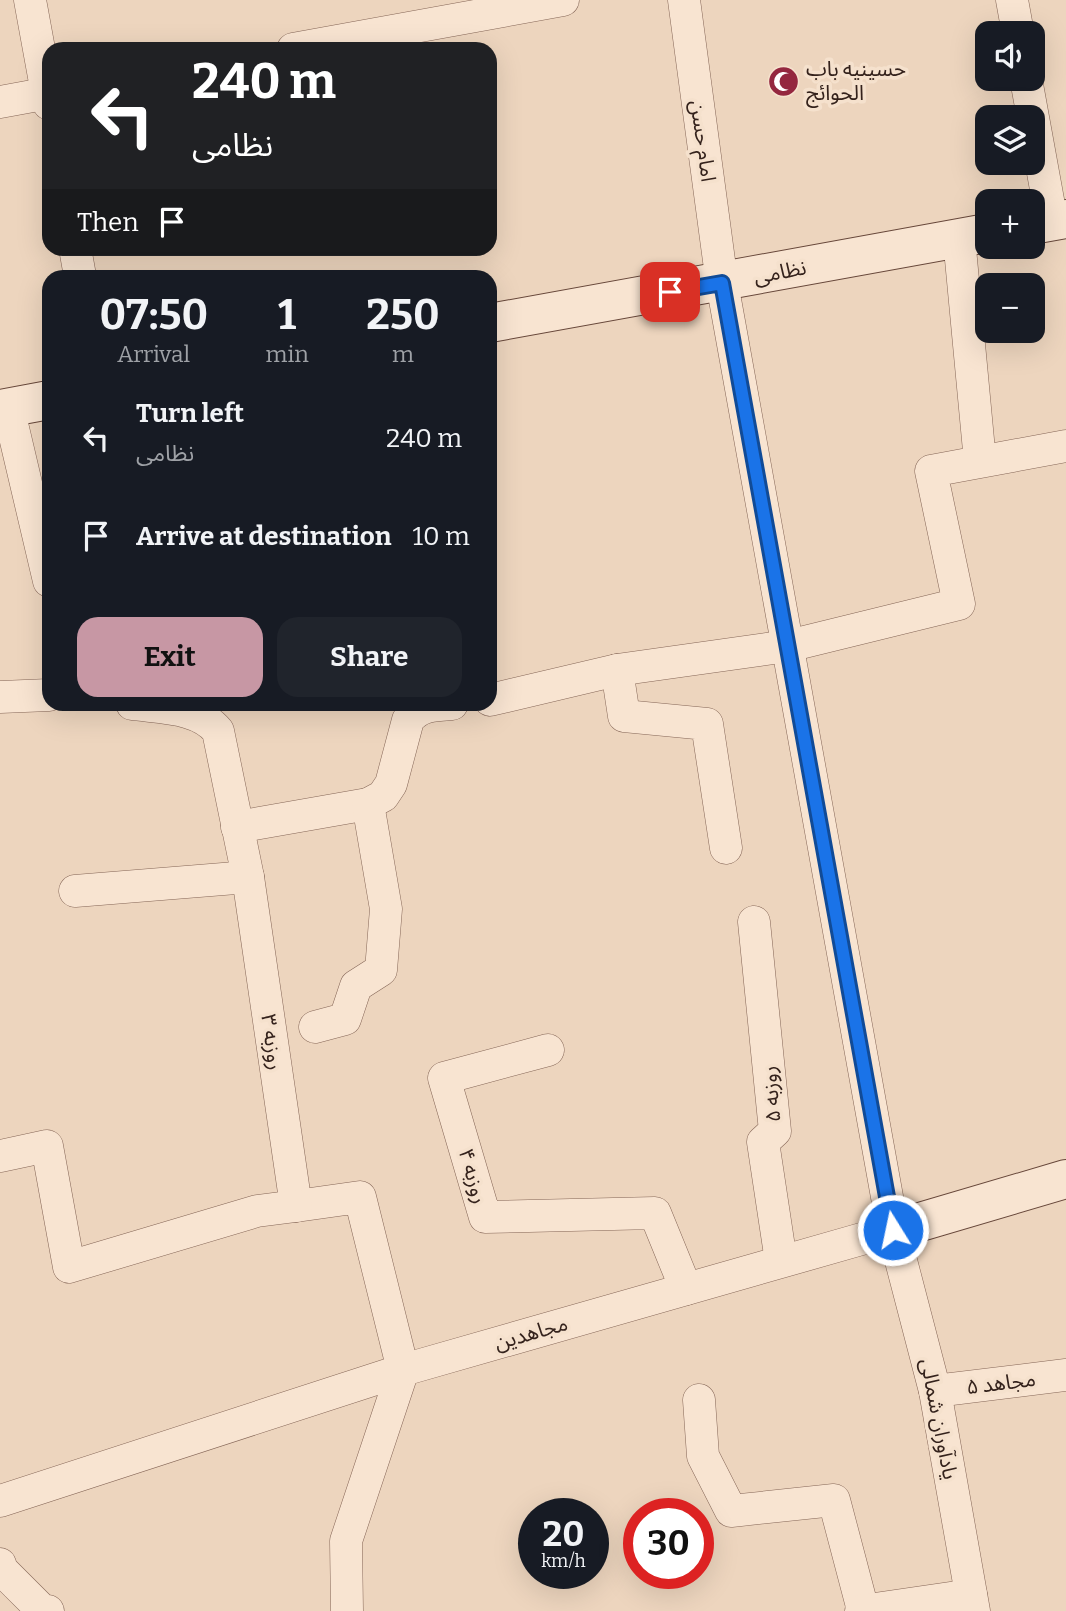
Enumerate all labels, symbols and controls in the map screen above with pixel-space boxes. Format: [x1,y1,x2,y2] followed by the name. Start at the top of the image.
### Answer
[975,21,1045,343] map controls
[975,21,1045,91] button: sound
[192,52,336,111] text: 240 m
[806,56,906,108] place label: حسینیه باب الحوائج
[766,64,800,98] mosque icon: حسینیه باب الحوائج
[77,70,168,161] icon: left
[681,99,722,184] street label: امام حسن
[975,105,1045,175] button: layers
[192,126,273,164] text: نظامی
[975,189,1045,259] button: +
[153,203,191,241] icon: arrive
[77,207,139,238] text: Then
[751,254,809,290] street label: نظامی
[640,262,700,322] pin
[651,273,689,311] icon: arrive
[975,273,1045,343] button: −
[99,290,208,340] text: 07:50
[278,290,296,340] text: 1
[366,290,440,340] text: 250
[117,340,190,368] text: Arrival
[266,340,309,368] text: min
[392,340,414,368] text: m
[136,398,244,429] text: Turn left
[77,419,115,457] icon: left
[386,423,462,454] text: 240 m
[136,439,194,467] text: نظامی
[77,517,115,555] icon: arrive
[136,521,391,552] text: Arrive at destination
[412,521,470,552] text: 10 m
[77,617,263,697] button: Exit
[277,617,462,697] button: Share
[255,1012,289,1072] street label: روزبه ۳
[756,1065,786,1123] street label: روزبه ۵
[453,1145,493,1207] street label: روزبه ۴
[856,1193,930,1267] position arrow
[491,1310,571,1356] street label: مجاهدین
[914,1356,964,1482] street label: یادآوران شمالی
[965,1366,1037,1400] street label: مجاهد ۵
[623,1498,714,1589] speed limit sign: 30
[543,1513,584,1555] text: 20
[541,1550,586,1572] text: km/h

